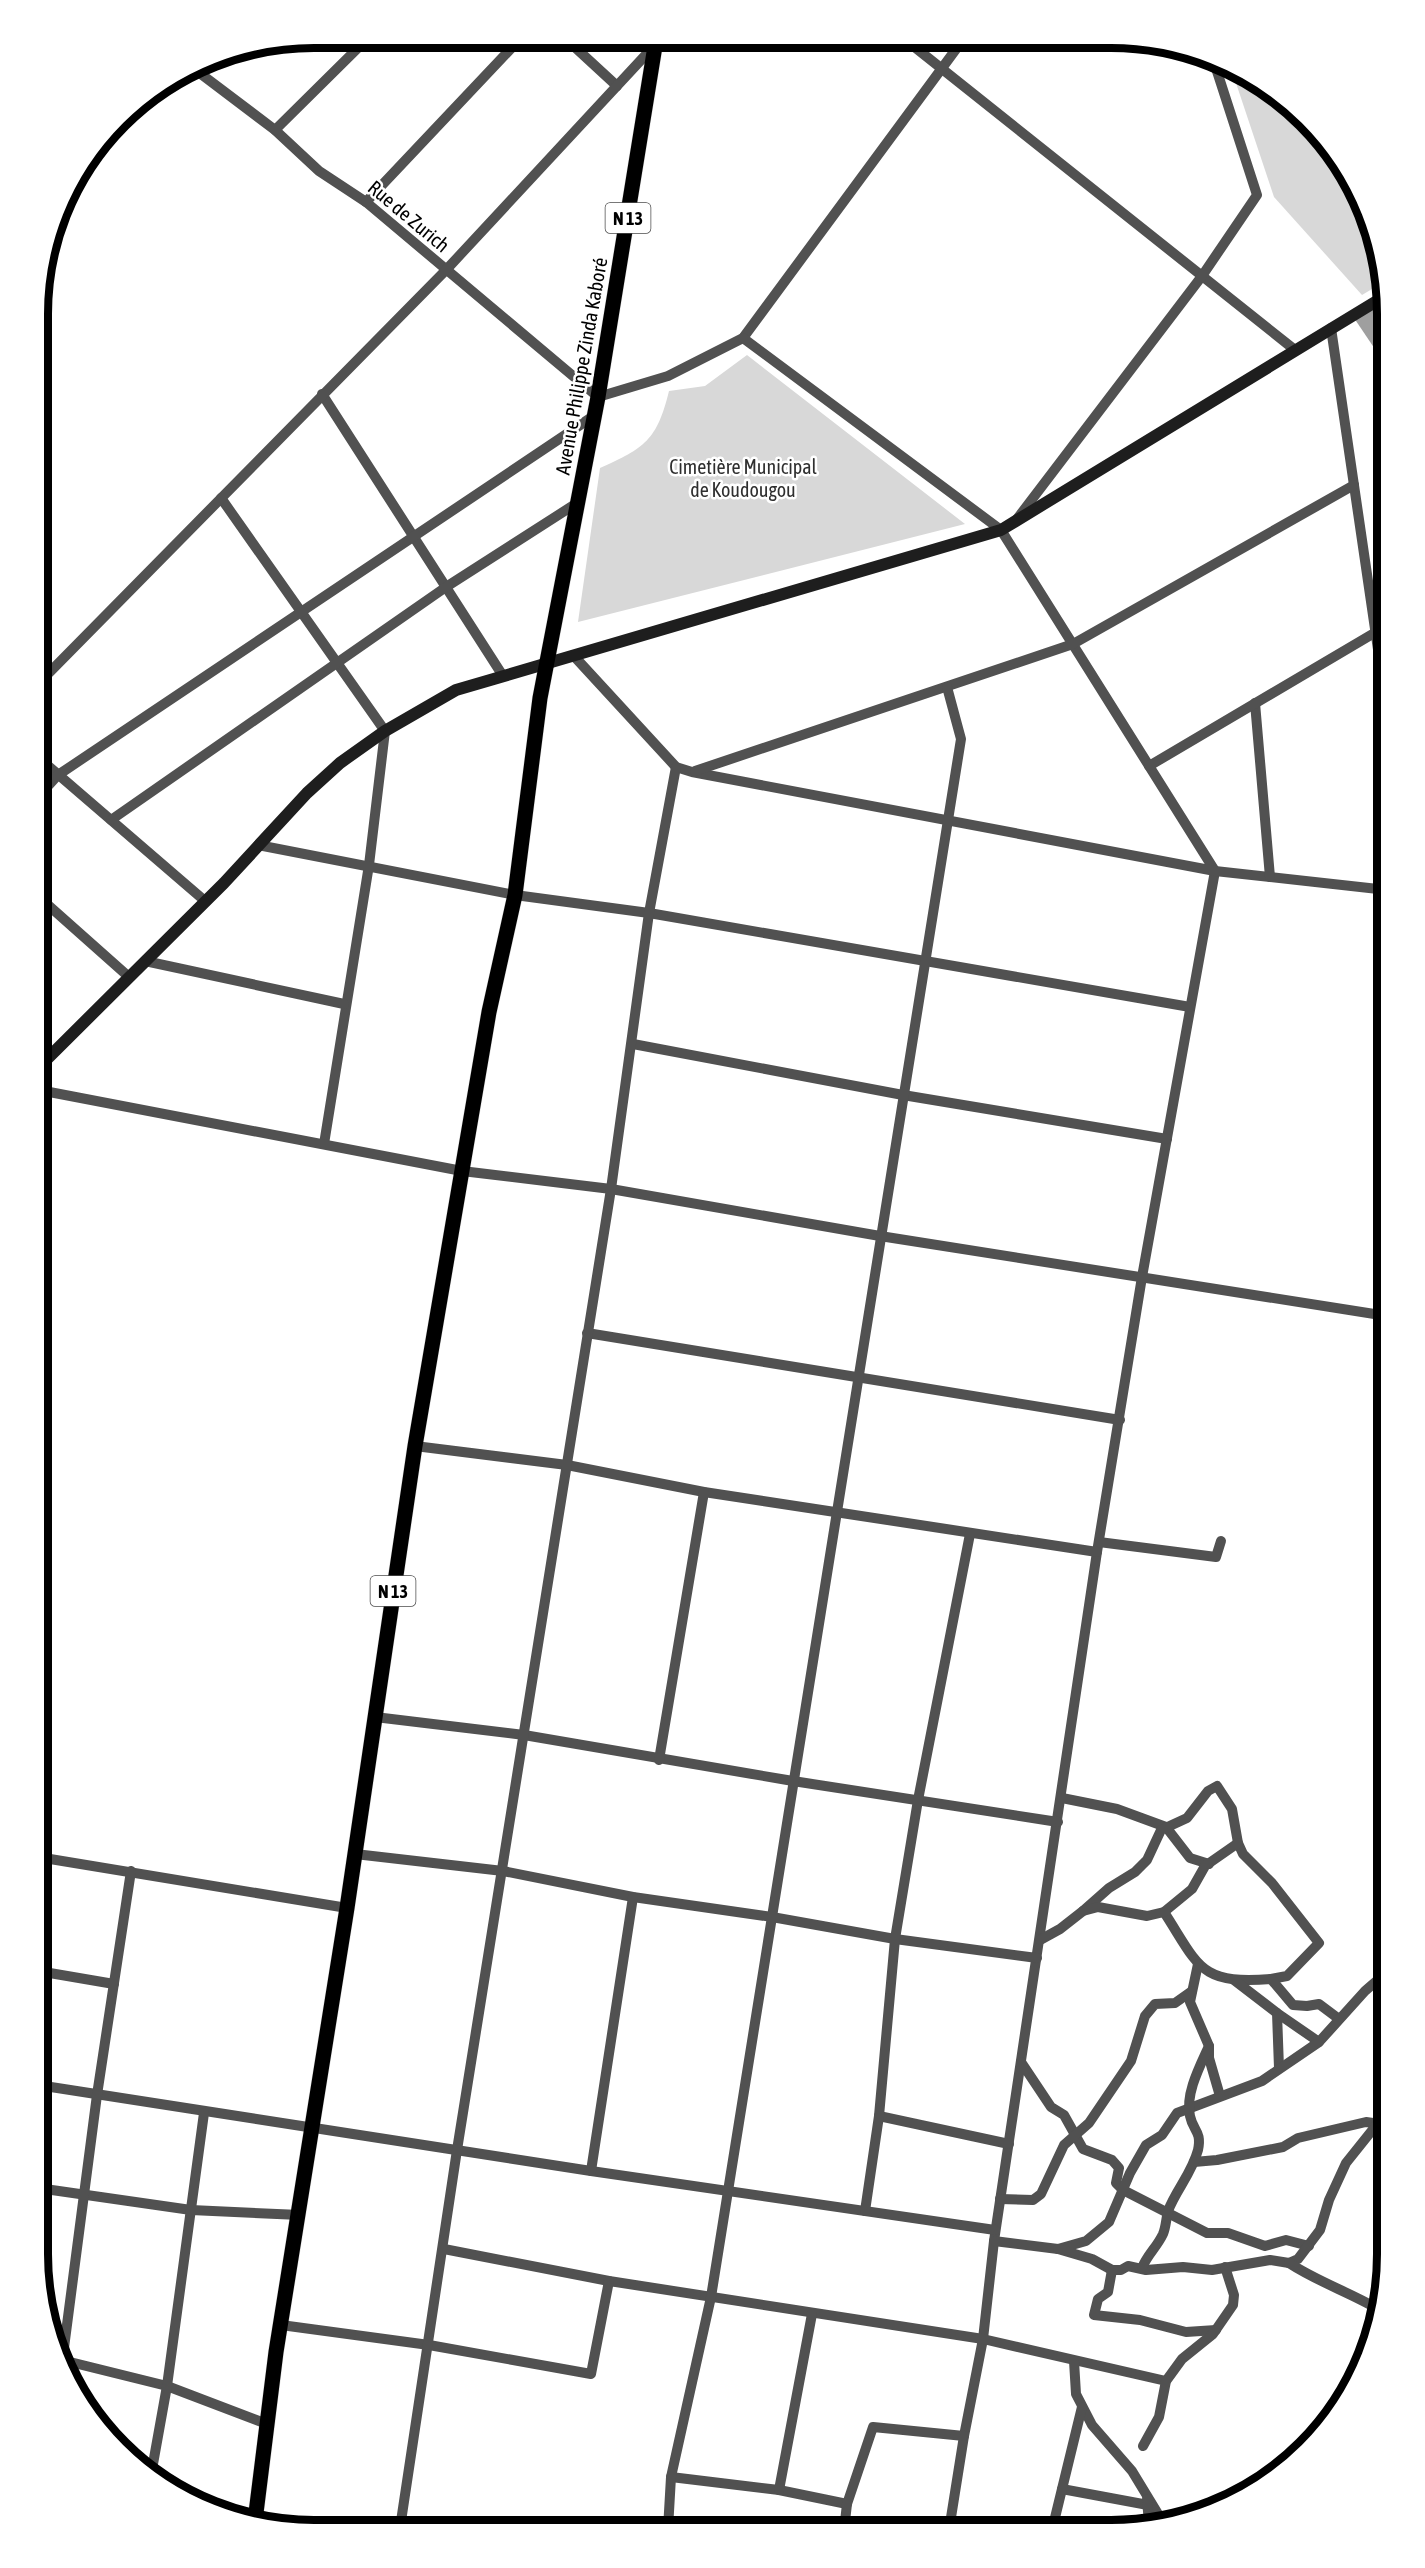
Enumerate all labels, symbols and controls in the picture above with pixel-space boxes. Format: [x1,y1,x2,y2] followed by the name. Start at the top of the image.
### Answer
[364,175,454,257] street label: Rue de Zurich
[606,203,650,233] road number: N 13
[551,256,611,476] street label: Avenue Philippe Zinda Kaboré
[669,455,818,501] park label: Cimetière Municipal de Koudougou
[370,1576,416,1606] road number: N 13

